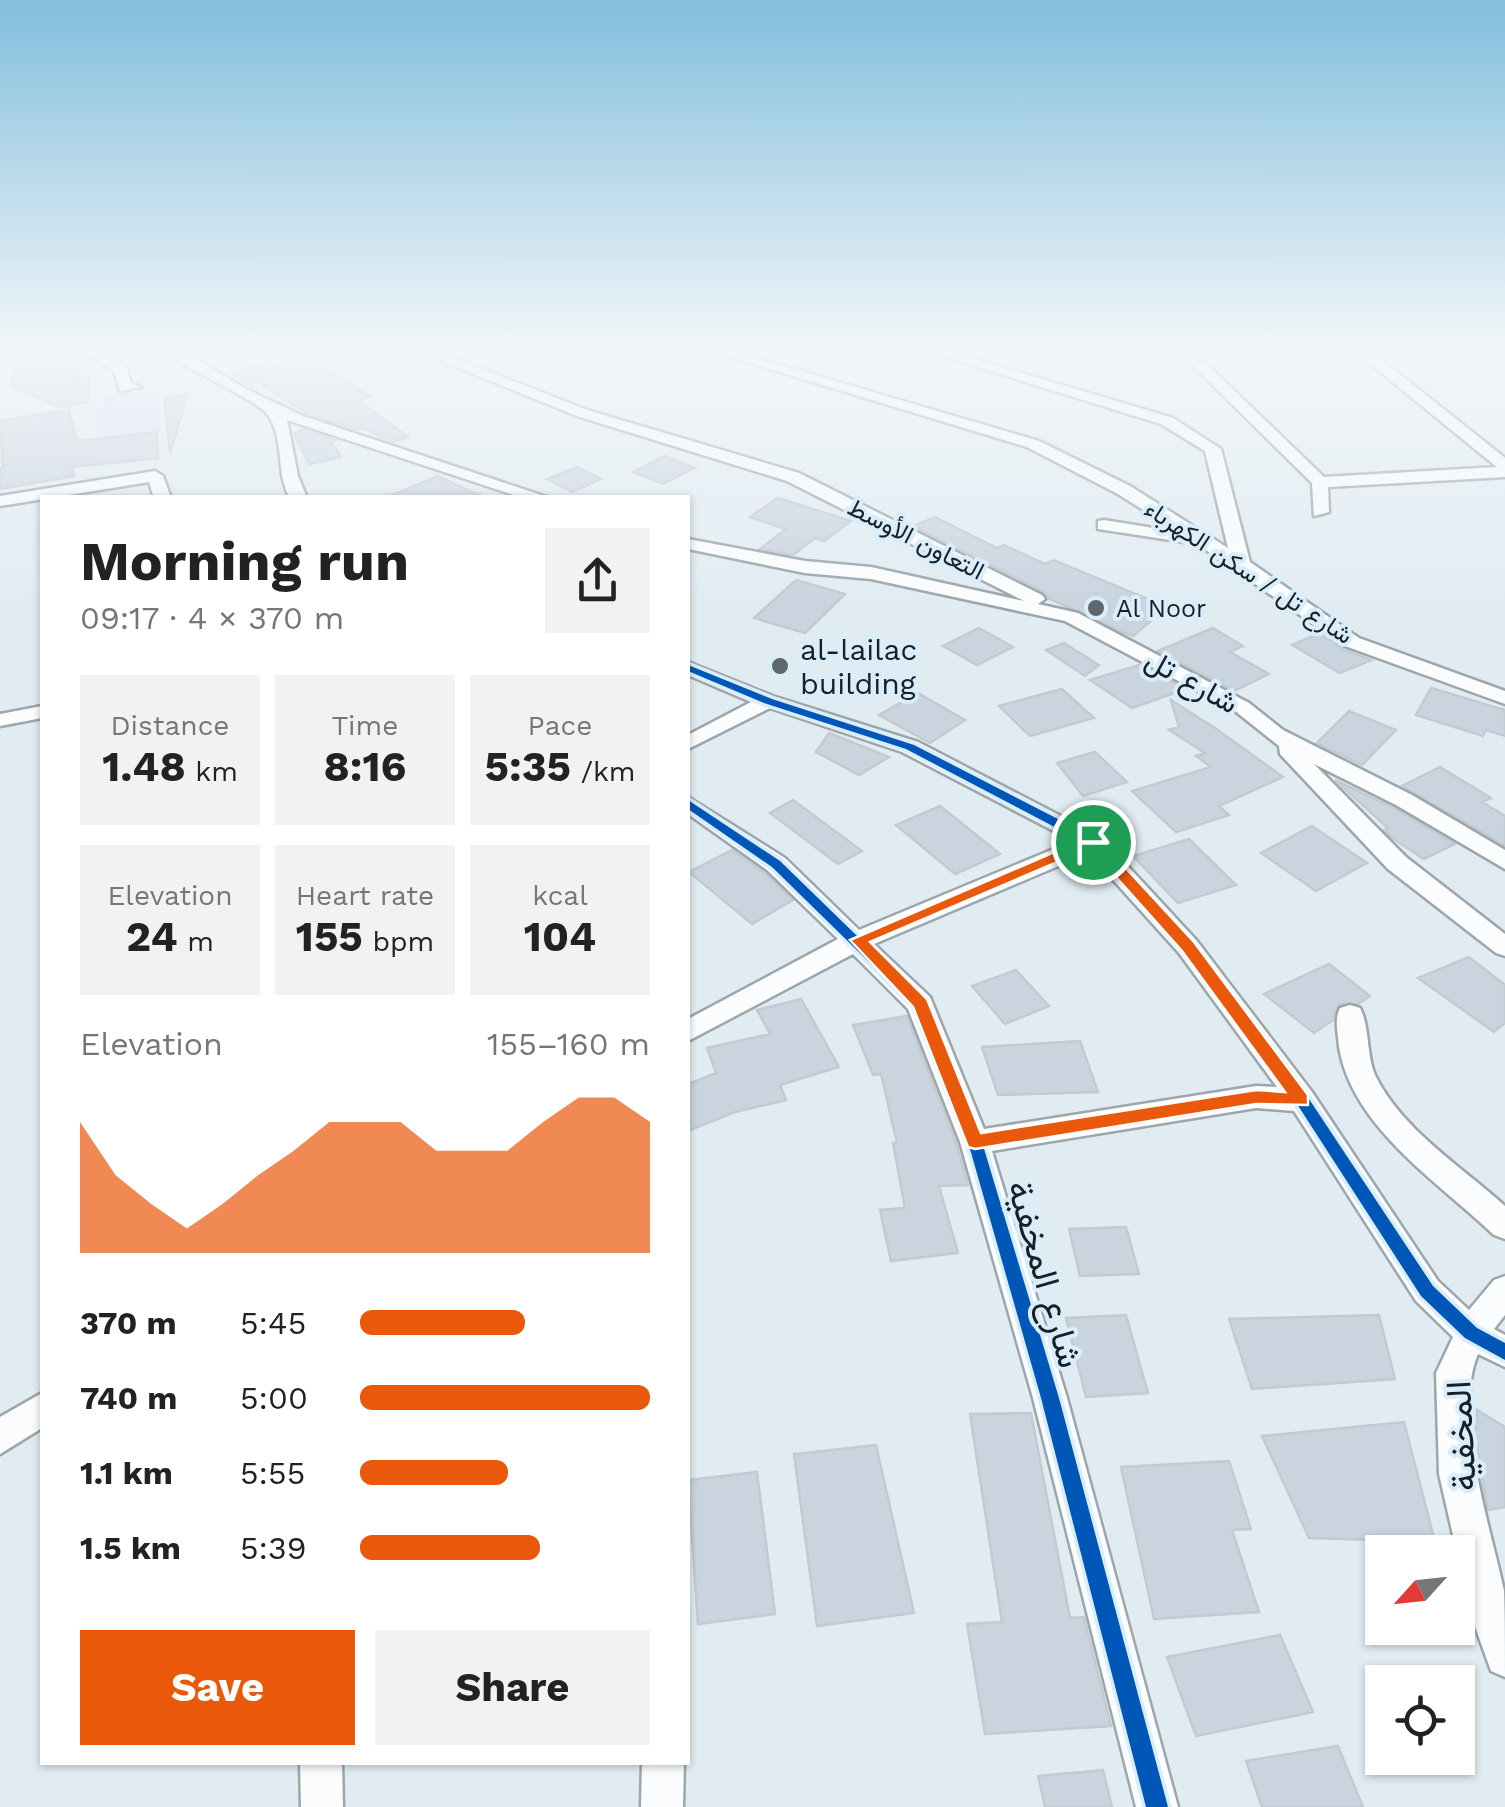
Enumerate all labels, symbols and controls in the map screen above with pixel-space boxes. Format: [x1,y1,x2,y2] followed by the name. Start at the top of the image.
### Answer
[842,492,989,587] street label: التعاون الأوسط
[1138,494,1358,652] street label: شارع تل / سكن الكهرباء
[545,528,650,633] button: share
[80,529,409,593] text: Morning run
[1116,594,1206,623] place label: Al Noor
[1085,597,1107,619] marker: Al Noor
[80,599,344,637] text: 09:17 · 4 × 370 m
[800,632,917,701] place label: al-lailac building
[1138,641,1244,723] street label: شارع تل
[769,655,791,677] marker: al-lailac building
[110,709,230,742] text: Distance
[332,709,398,742] text: Time
[528,709,592,742] text: Pace
[102,742,186,791] text: 1.48
[324,742,407,791] text: 8:16
[485,742,571,791] text: 5:35
[186,755,238,788] text: km
[571,755,635,788] text: /km
[1051,800,1136,885] pin
[1066,815,1121,870] icon: arrive
[108,879,233,912] text: Elevation
[296,879,434,912] text: Heart rate
[532,879,588,912] text: kcal
[126,912,178,961] text: 24
[296,912,363,961] text: 155
[524,912,596,961] text: 104
[178,925,214,958] text: m
[363,925,434,958] text: bpm
[80,1025,223,1063] text: Elevation
[487,1025,650,1063] text: 155–160 m
[995,1176,1092,1373] street label: شارع المخفية
[80,1304,177,1342] text: 370 m
[240,1304,306,1342] text: 5:45
[80,1379,177,1417] text: 740 m
[240,1379,308,1417] text: 5:00
[1437,1380,1485,1492] street label: المخفية
[80,1454,173,1492] text: 1.1 km
[240,1454,305,1492] text: 5:55
[80,1529,181,1567] text: 1.5 km
[240,1529,307,1567] text: 5:39
[1365,1535,1475,1645] north arrow
[1365,1535,1475,1775] map controls
[80,1630,355,1745] button: Save
[375,1630,650,1745] button: Share
[1365,1665,1475,1775] button: locate

